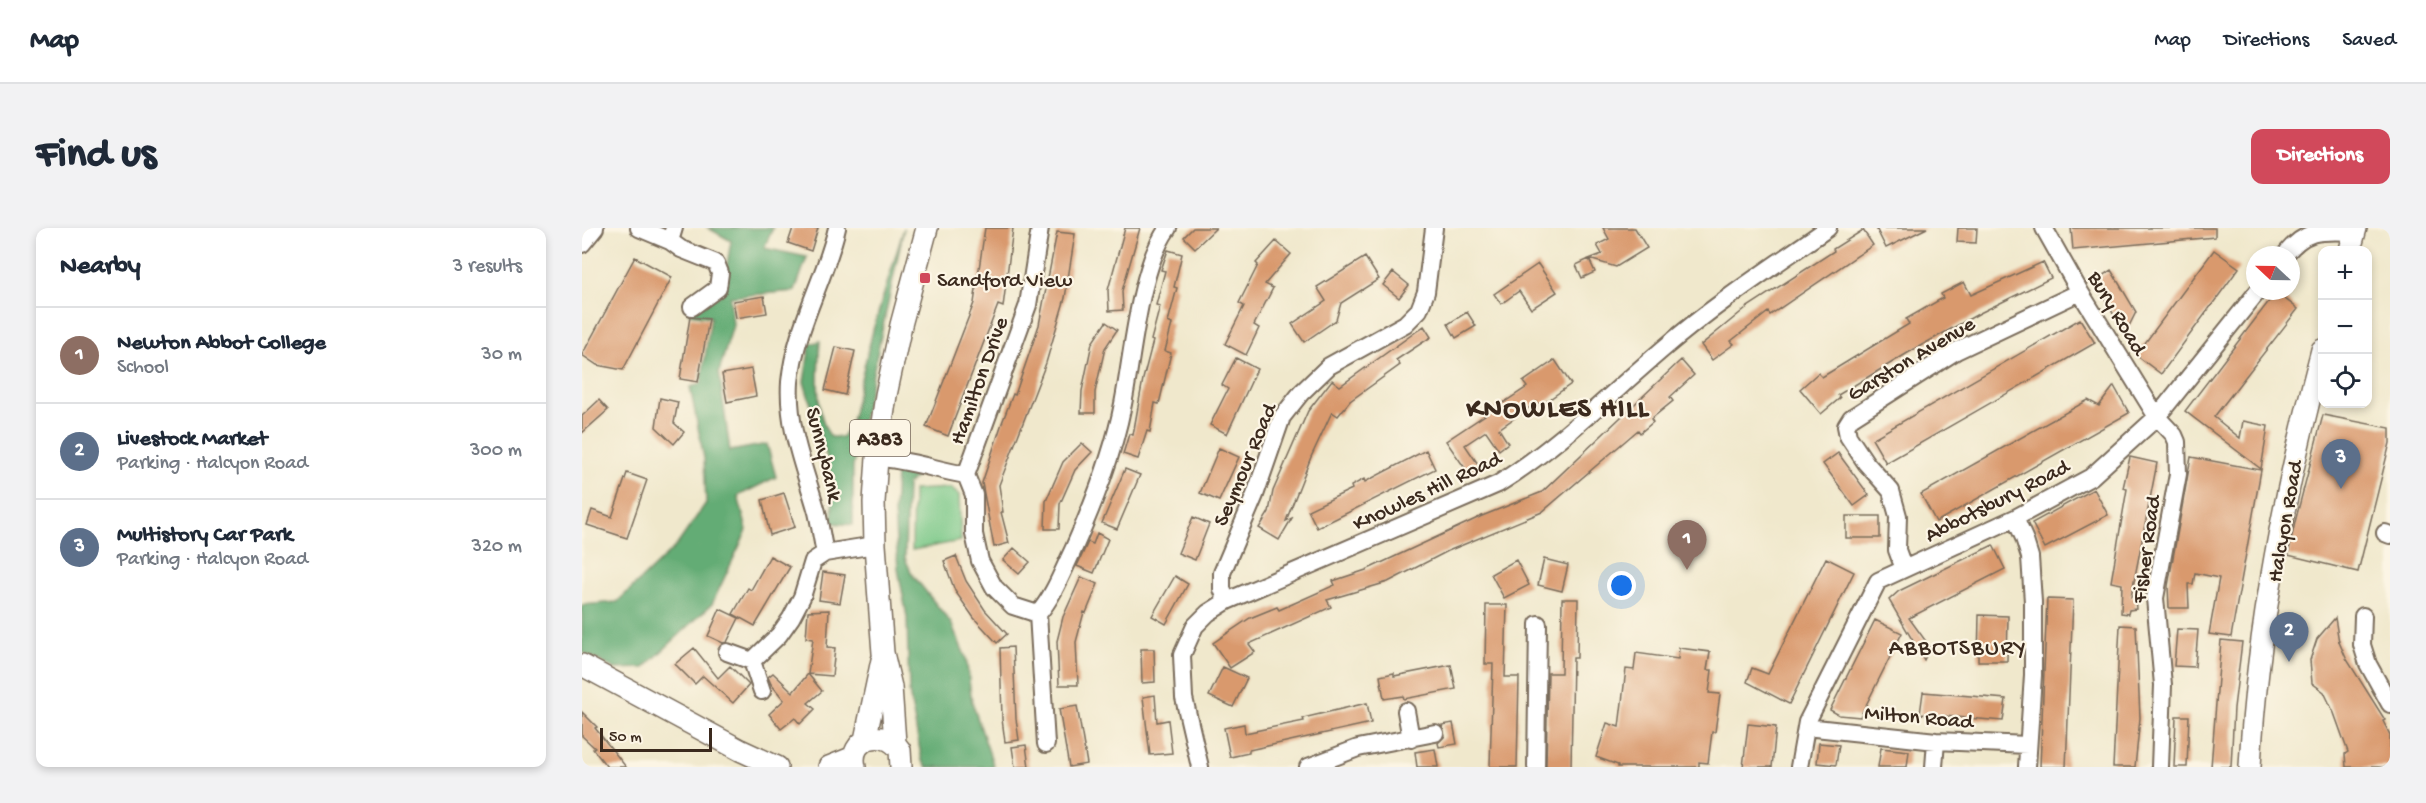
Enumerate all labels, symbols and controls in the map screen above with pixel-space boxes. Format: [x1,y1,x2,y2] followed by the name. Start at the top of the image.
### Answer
[30,25,79,58] text: Map
[2154,29,2191,54] text: Map
[2224,29,2309,54] text: Directions
[2342,29,2396,54] text: Saved
[2251,129,2390,184] button: Directions
[36,132,156,181] text: Find us
[2246,246,2300,300] north arrow
[2318,246,2372,408] map controls
[2318,246,2372,300] button: +
[60,252,141,283] text: Nearby
[453,256,522,279] text: 3 results
[2080,266,2152,363] street label: Bury Road
[937,269,1072,295] place label: Sandford View
[918,271,932,285] marker: Sandford View
[2318,300,2372,354] button: −
[1844,312,1981,409] street label: Garston Avenue
[946,313,1016,449] street label: Hamilton Drive
[117,331,326,357] text: Newton Abbot College
[75,344,84,367] text: 1
[481,344,522,367] text: 30 m
[2318,354,2372,408] button: locate
[117,357,169,380] text: School
[1466,394,1650,427] district label: KNOWLES HILL
[1209,398,1285,531] street label: Seymour Road
[798,405,847,507] street label: Sunnybank
[850,420,910,456] road number: A383
[117,427,267,453] text: Livestock Market
[75,440,84,463] text: 2
[470,440,522,463] text: 300 m
[2322,440,2360,489] pin: 3
[1349,446,1508,538] street label: Knowles Hill Road
[117,453,308,476] text: Parking · Halcyon Road
[1921,454,2076,550] street label: Abbotsbury Road
[2263,457,2311,585] street label: Halcyon Road
[2127,492,2169,606] street label: Fisher Road
[1668,520,1706,570] pin: 1
[117,523,293,549] text: Multistory Car Park
[74,536,85,559] text: 3
[472,536,522,559] text: 320 m
[117,549,308,572] text: Parking · Halcyon Road
[1607,571,1636,600] your location
[2270,612,2308,662] pin: 2
[1889,635,2027,664] district label: ABBOTSBURY
[1863,701,1976,737] street label: Milton Road
[600,725,712,752] scale bar
[609,729,642,748] text: 50 m

